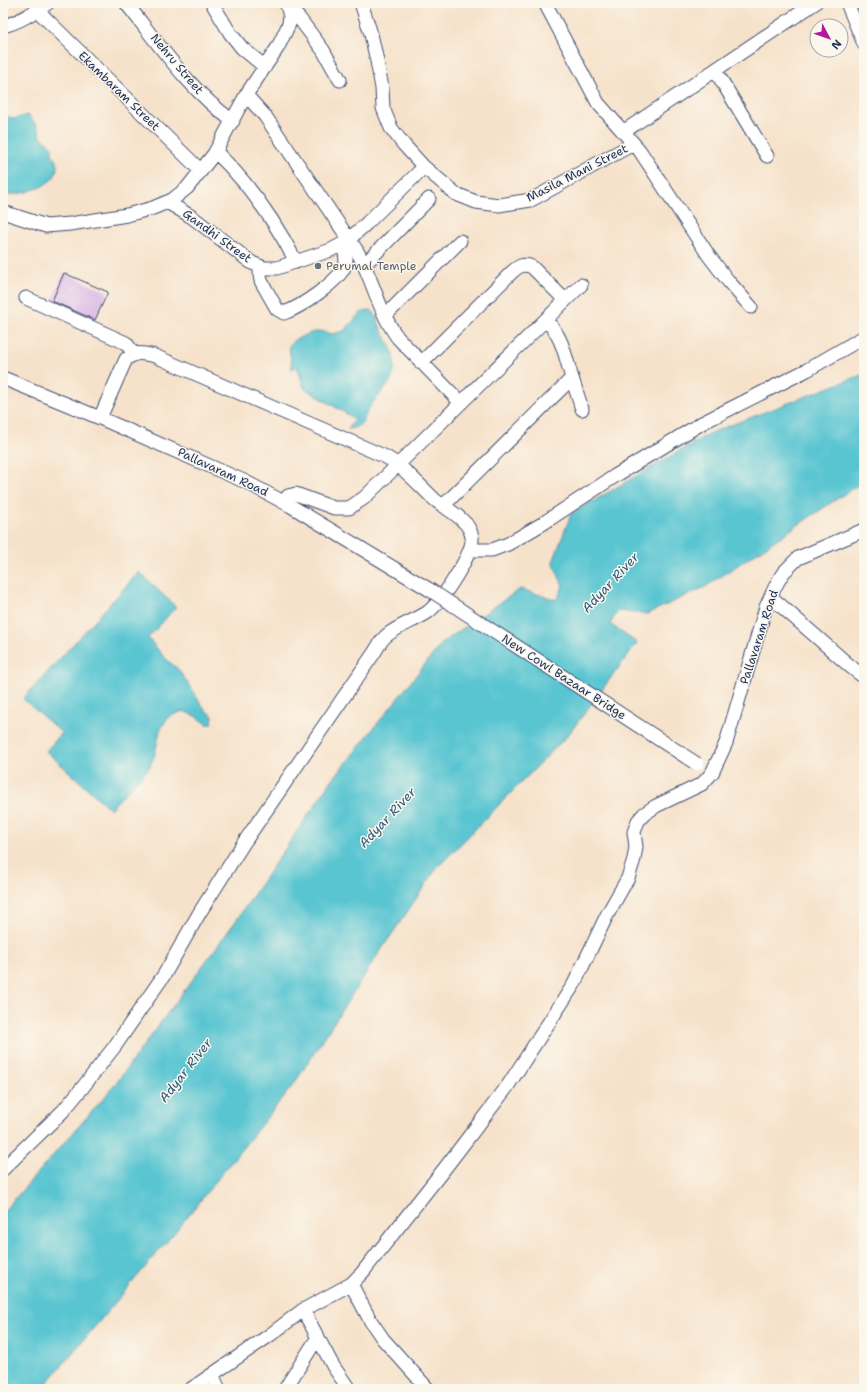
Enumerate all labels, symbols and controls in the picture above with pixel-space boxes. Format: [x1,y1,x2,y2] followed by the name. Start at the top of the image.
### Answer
[809,18,849,58] north arrow
[147,30,207,98] street label: Nehru Street
[827,36,845,53] text: N
[75,48,163,134] street label: Ekambaram Street
[523,140,631,206] street label: Masila Mani Street
[179,206,255,266] street label: Gandhi Street
[326,258,417,274] place label: Perumal Temple
[313,261,323,271] marker: Perumal Temple
[175,444,271,500] street label: Pallavaram Road
[578,548,643,616] water label: Adyar River
[736,587,782,686] street label: Pallavaram Road
[499,631,630,723] street label: New Cowl Bazaar Bridge
[355,783,420,851] water label: Adyar River
[155,1034,216,1106] water label: Adyar River

